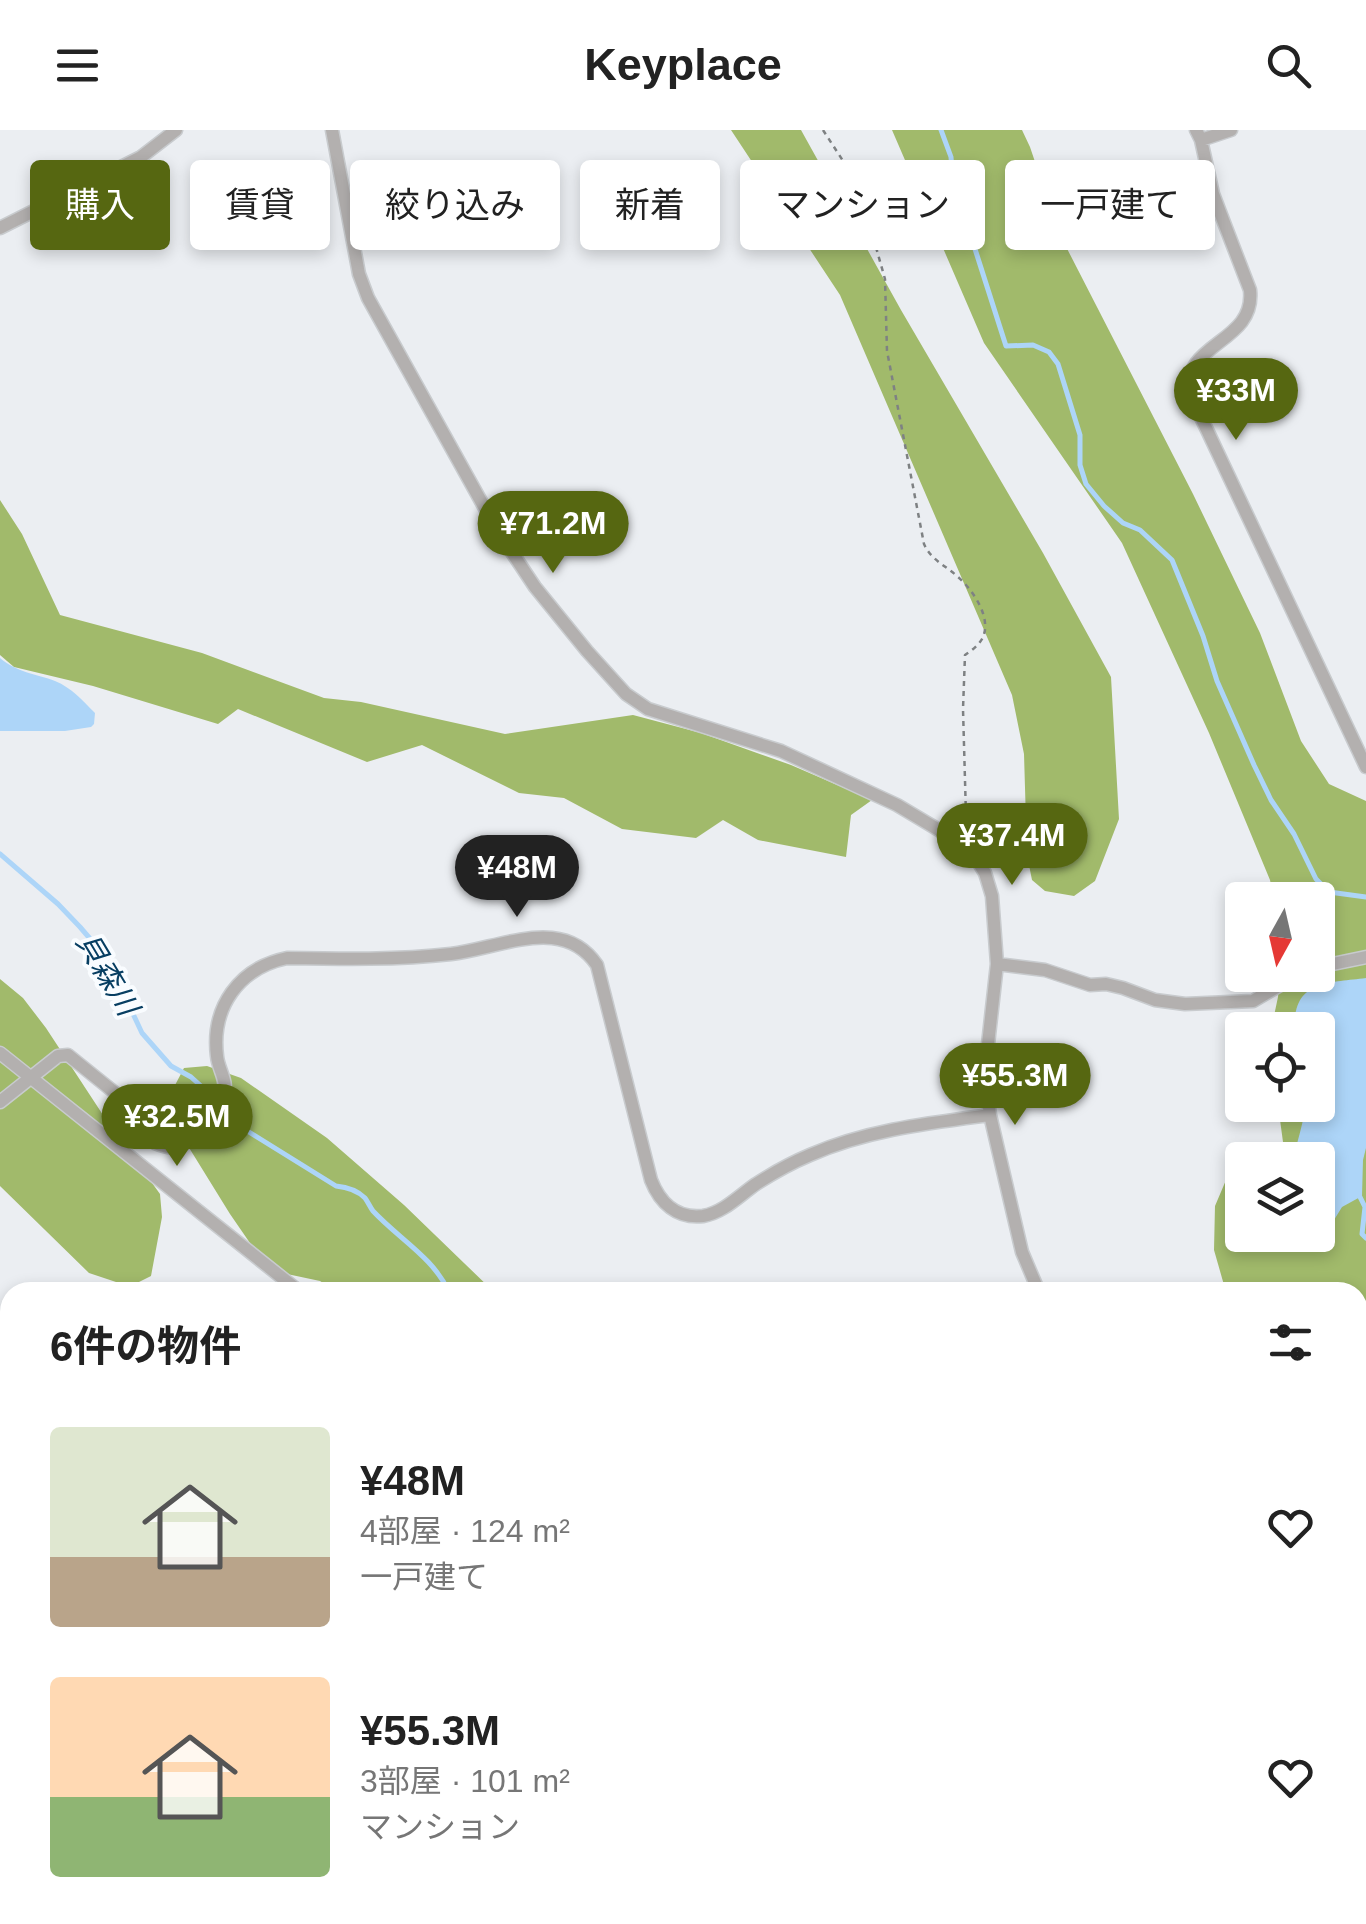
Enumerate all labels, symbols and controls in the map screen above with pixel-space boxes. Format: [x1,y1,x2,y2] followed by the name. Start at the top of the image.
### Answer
[50,38,105,93] icon: menu
[1261,38,1316,93] icon: search
[584,39,782,90] text: Keyplace
[30,160,170,250] chip: 購入
[190,160,330,250] chip: 賃貸
[350,160,560,250] chip: 絞り込み
[580,160,720,250] chip: 新着
[740,160,985,250] chip: マンション
[1005,160,1215,250] chip: 一戸建て
[1177,358,1295,443] pin: ¥33M
[1196,372,1276,408] text: ¥33M
[472,491,634,576] pin: ¥71.2M
[500,505,606,541] text: ¥71.2M
[931,803,1093,888] pin: ¥37.4M
[959,817,1065,853] text: ¥37.4M
[458,835,576,920] pin: ¥48M
[477,849,557,885] text: ¥48M
[1225,882,1335,992] north arrow
[1225,882,1335,1252] map controls
[70,927,146,1023] water label: 貝森川
[1225,1012,1335,1122] button: locate
[934,1043,1096,1128] pin: ¥55.3M
[962,1057,1068,1093] text: ¥55.3M
[96,1084,258,1169] pin: ¥32.5M
[124,1098,230,1134] text: ¥32.5M
[1225,1142,1335,1252] button: layers
[1263,1315,1318,1370] icon: filters
[50,1323,241,1370] text: 6件の物件
[360,1457,465,1504] text: ¥48M
[130,1467,250,1587] icon: home
[1263,1500,1318,1555] icon: heart
[360,1513,570,1549] text: 4部屋 · 124 m²
[360,1559,488,1595] text: 一戸建て
[360,1707,500,1754] text: ¥55.3M
[130,1717,250,1837] icon: home
[1263,1750,1318,1805] icon: heart
[360,1763,570,1799] text: 3部屋 · 101 m²
[360,1809,520,1845] text: マンション

